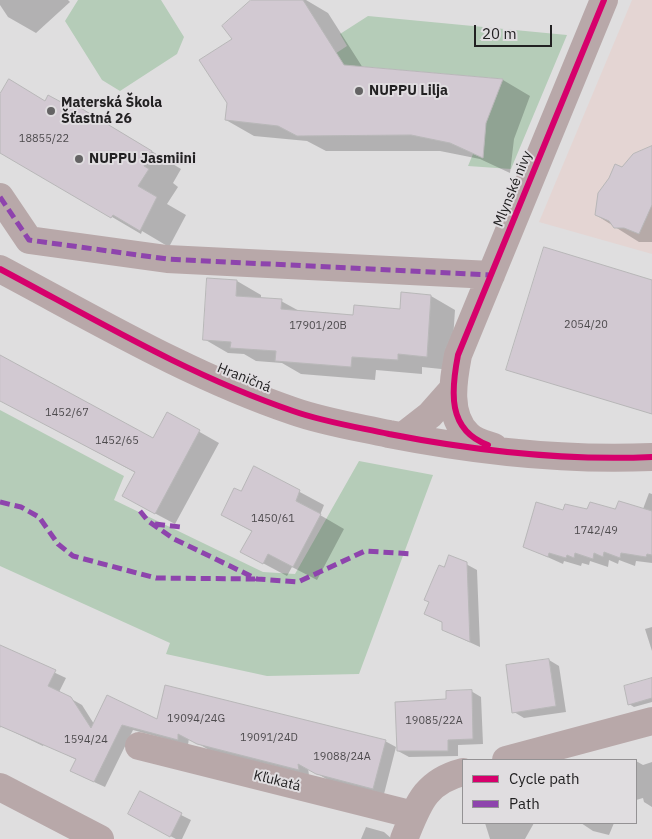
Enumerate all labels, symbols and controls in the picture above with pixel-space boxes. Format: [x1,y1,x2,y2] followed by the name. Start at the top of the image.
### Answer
[477,15,554,47] scale bar
[482,24,517,43] text: 20 m
[369,83,448,99] place label: NUPPU Lilja
[353,85,365,97] marker: NUPPU Lilja
[61,95,162,128] place label: Materská Škola Šťastná 26
[45,105,57,117] marker: Materská Škola Šťastná 26
[19,132,69,146] house number: 18855/22
[490,149,536,229] street label: Mlynské nivy
[89,151,196,167] place label: NUPPU Jasmiini
[73,153,85,165] marker: NUPPU Jasmiini
[564,318,608,332] house number: 2054/20
[289,319,347,333] house number: 17901/20B
[215,360,273,396] street label: Hraničná
[45,406,89,420] house number: 1452/67
[95,434,139,448] house number: 1452/65
[251,512,295,526] house number: 1450/61
[574,524,618,538] house number: 1742/49
[167,712,225,726] house number: 19094/24G
[405,714,463,728] house number: 19085/22A
[240,731,298,745] house number: 19091/24D
[64,733,108,747] house number: 1594/24
[313,750,371,764] house number: 19088/24A
[462,759,637,824] legend
[252,767,302,795] street label: Kľukatá
[509,769,580,788] text: Cycle path
[509,794,540,813] text: Path

